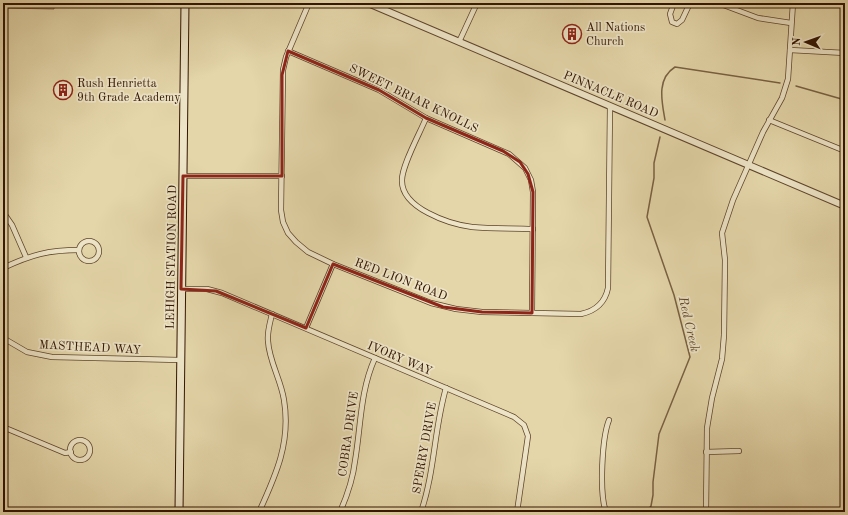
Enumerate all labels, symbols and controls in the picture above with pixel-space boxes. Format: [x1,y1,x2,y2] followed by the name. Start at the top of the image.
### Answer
[586,22,645,48] place label: All Nations Church
[786,22,826,62] north arrow
[561,23,583,45] building icon: All Nations Church
[792,37,803,46] text: N
[347,62,480,135] street label: SWEET BRIAR KNOLLS
[561,69,660,120] street label: PINNACLE ROAD
[77,78,181,104] place label: Rush Henrietta 9th Grade Academy
[52,79,74,101] building icon: Rush Henrietta 9th Grade Academy
[165,185,179,329] street label: LEHIGH STATION ROAD
[353,257,449,303] street label: RED LION ROAD
[676,294,701,353] water label: Red Creek
[38,339,142,357] street label: MASTHEAD WAY
[365,340,434,378] street label: IVORY WAY
[337,391,361,478] street label: COBRA DRIVE
[411,401,439,495] street label: SPERRY DRIVE

